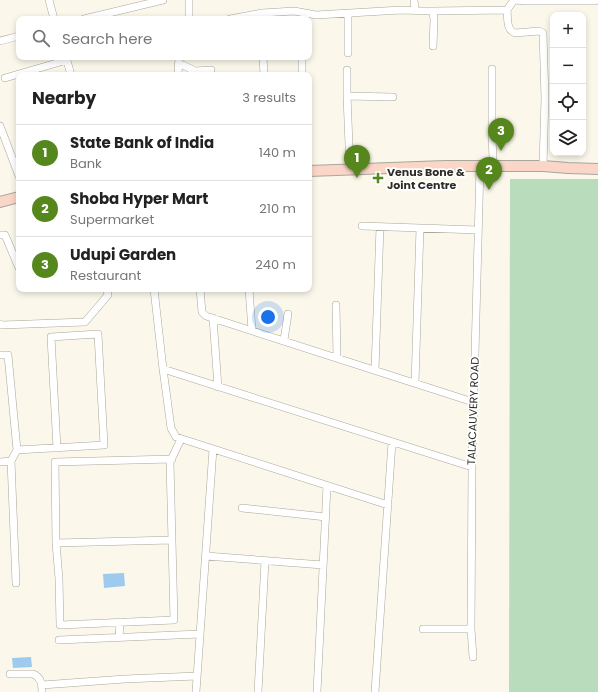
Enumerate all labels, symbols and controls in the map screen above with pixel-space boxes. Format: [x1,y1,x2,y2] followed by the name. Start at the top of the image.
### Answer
[550,12,586,156] map controls
[550,12,586,48] button: +
[16,16,312,60] search box
[30,27,52,49] icon: search
[62,28,152,49] text: Search here
[550,48,586,84] button: −
[550,84,586,120] button: locate
[32,86,96,110] text: Nearby
[242,88,296,107] text: 3 results
[488,118,514,151] pin: 3
[550,120,586,156] button: layers
[70,132,214,153] text: State Bank of India
[43,143,47,162] text: 1
[259,143,296,162] text: 140 m
[344,145,370,178] pin: 1
[70,154,102,173] text: Bank
[476,157,502,190] pin: 2
[387,164,465,193] place label: Venus Bone & Joint Centre
[372,172,384,184] marker: Venus Bone & Joint Centre
[70,188,208,209] text: Shoba Hyper Mart
[41,199,49,218] text: 2
[259,199,296,218] text: 210 m
[70,210,154,229] text: Supermarket
[70,244,176,265] text: Udupi Garden
[41,255,49,274] text: 3
[255,255,296,274] text: 240 m
[70,266,141,285] text: Restaurant
[258,307,278,327] your location
[463,356,483,466] street label: TALACAUVERY ROAD

